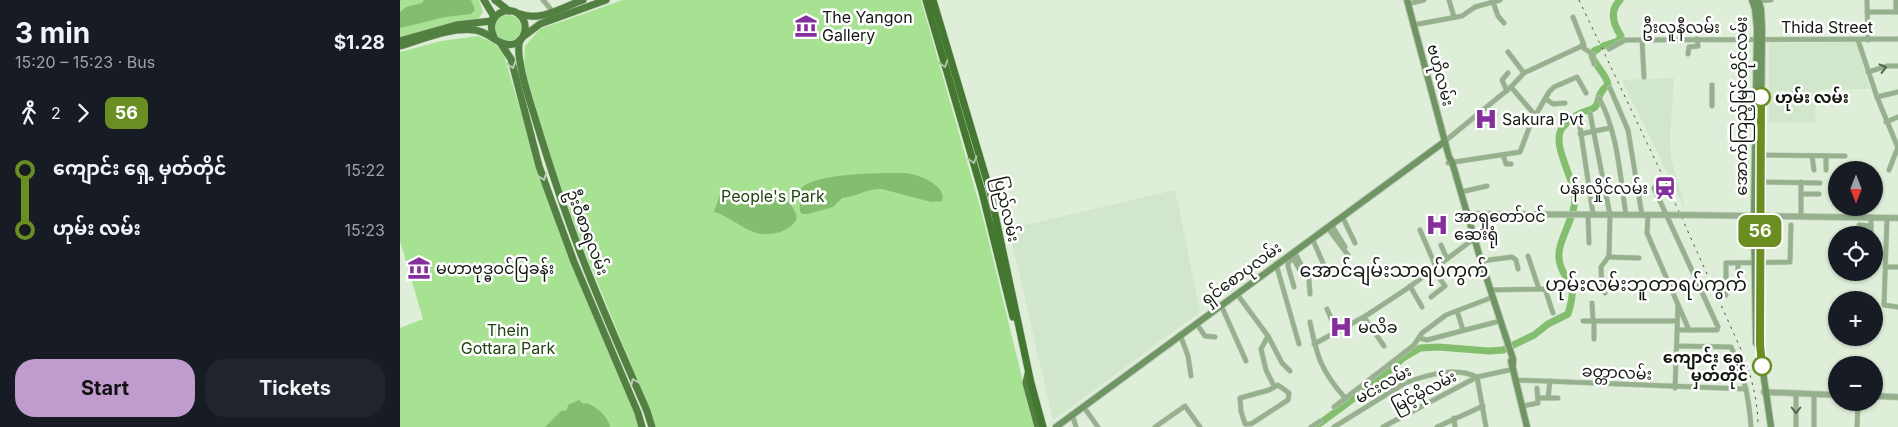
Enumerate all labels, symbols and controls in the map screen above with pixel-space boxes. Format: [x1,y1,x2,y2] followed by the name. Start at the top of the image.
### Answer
[822,7,913,45] place label: The Yangon Gallery
[793,13,819,39] museum icon: The Yangon Gallery
[15,16,90,50] text: 3 min
[1642,16,1720,42] street label: ဦးလူနီလမ်း
[1730,16,1756,196] street label: အောက်ကြည့်မြင်တိုင်လမ်း
[1781,17,1873,37] street label: Thida Street
[334,31,385,54] text: $1.28
[1418,42,1460,109] street label: ဗဟိုလမ်း
[15,52,155,72] text: 15:20 – 15:23 · Bus
[939,59,949,67] one-way arrow
[506,60,516,69] one-way arrow
[1878,63,1887,74] one-way arrow
[1775,86,1849,111] place label: ဟုမ်း လမ်း
[1751,87,1771,107] marker: ဟုမ်း လမ်း
[15,99,43,127] icon: walk
[69,99,97,127] icon: forward
[115,102,138,123] text: 56
[51,103,61,123] text: 2
[1473,106,1499,132] hospital icon: Sakura Pvt
[1502,109,1584,129] place label: Sakura Pvt
[967,155,977,163] one-way arrow
[53,157,227,180] text: ကျောင်း ရှေ့ မှတ်တိုင်
[345,160,385,180] text: 15:22
[1828,161,1882,216] north arrow
[1828,161,1883,411] map controls
[537,172,547,181] one-way arrow
[986,174,1025,245] street label: ပြည်လမ်း
[1652,175,1678,201] station icon: ပန်းလှိုင်လမ်း
[1560,177,1648,202] place label: ပန်းလှိုင်လမ်း
[559,186,614,279] street label: ဦးဝီစာရလမ်း
[721,186,825,206] park label: People's Park
[1454,205,1546,249] place label: အာရှတော်ဝင် ဆေးရုံ
[1424,212,1450,238] hospital icon: အာရှတော်ဝင် ဆေးရုံ
[1738,215,1782,247] line badge: 56
[53,217,141,240] text: ဟုမ်း လမ်း
[345,220,385,240] text: 15:23
[1748,220,1772,241] text: 56
[1828,226,1883,281] button: locate
[1196,236,1288,313] street label: ရှင်စောပုလမ်း
[406,255,432,281] museum icon: မဟာဗုဒ္ဓဝင်ပြခန်း
[1300,256,1488,286] district label: အောင်ချမ်းသာရပ်ကွက်
[436,257,554,283] place label: မဟာဗုဒ္ဓဝင်ပြခန်း
[1545,270,1747,301] district label: ဟုမ်းလမ်းဘူတာရပ်ကွက်
[1828,291,1883,346] button: +
[1328,314,1354,340] hospital icon: မလိခ
[1358,317,1398,337] place label: မလိခ
[461,320,555,358] park label: Thein Gottara Park
[1663,346,1748,389] place label: ကျောင်း ရှေ့ မှတ်တိုင်
[1752,356,1772,376] marker: ကျောင်း ရှေ့ မှတ်တိုင်
[1828,356,1883,411] button: −
[15,359,195,417] button: Start
[205,359,385,417] button: Tickets
[1581,359,1653,388] street label: ခတ္တာလမ်း
[1351,360,1415,408] street label: မင်းလမ်း
[1388,365,1462,421] street label: မြင့်မိုလမ်း
[630,378,641,387] one-way arrow
[1791,406,1801,414] one-way arrow

